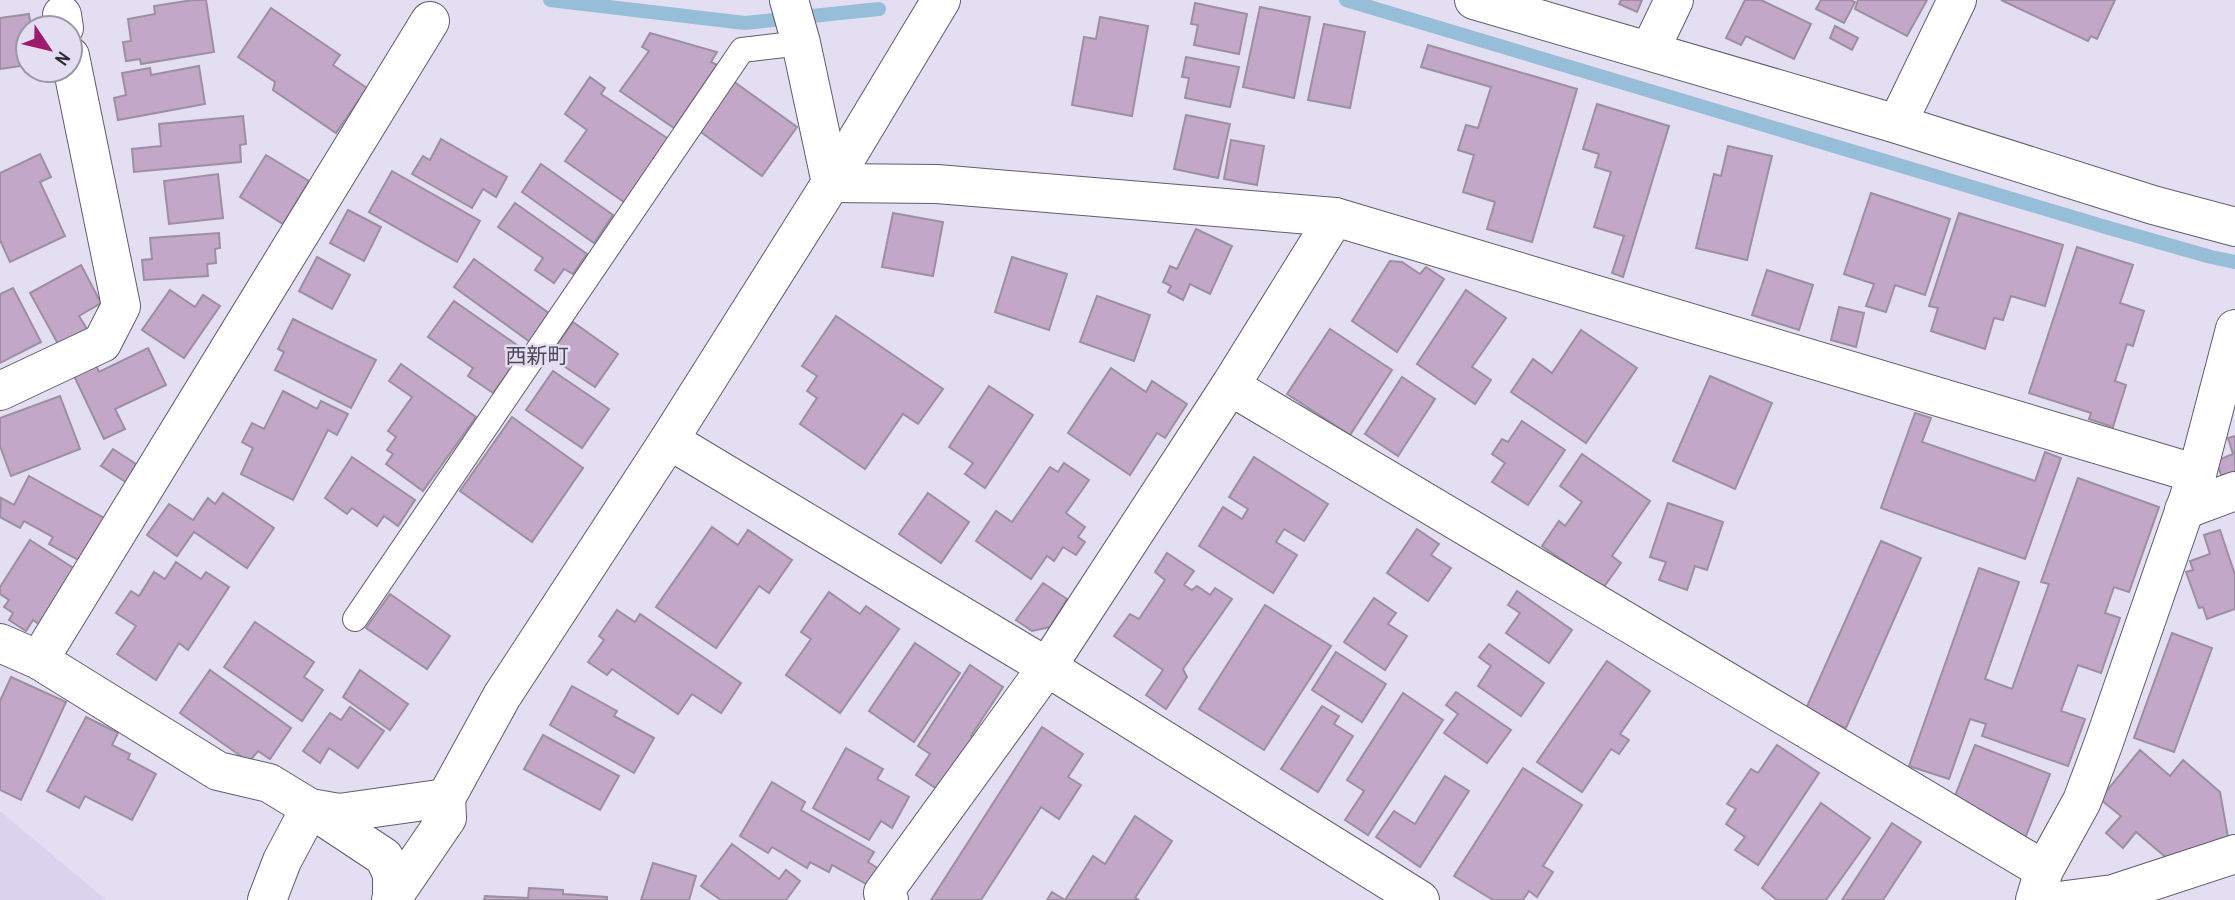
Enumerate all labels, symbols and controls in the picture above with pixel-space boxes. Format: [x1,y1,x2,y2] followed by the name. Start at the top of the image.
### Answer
[14,14,84,84] north arrow
[49,47,77,71] text: N
[506,341,569,370] district label: 西新町

